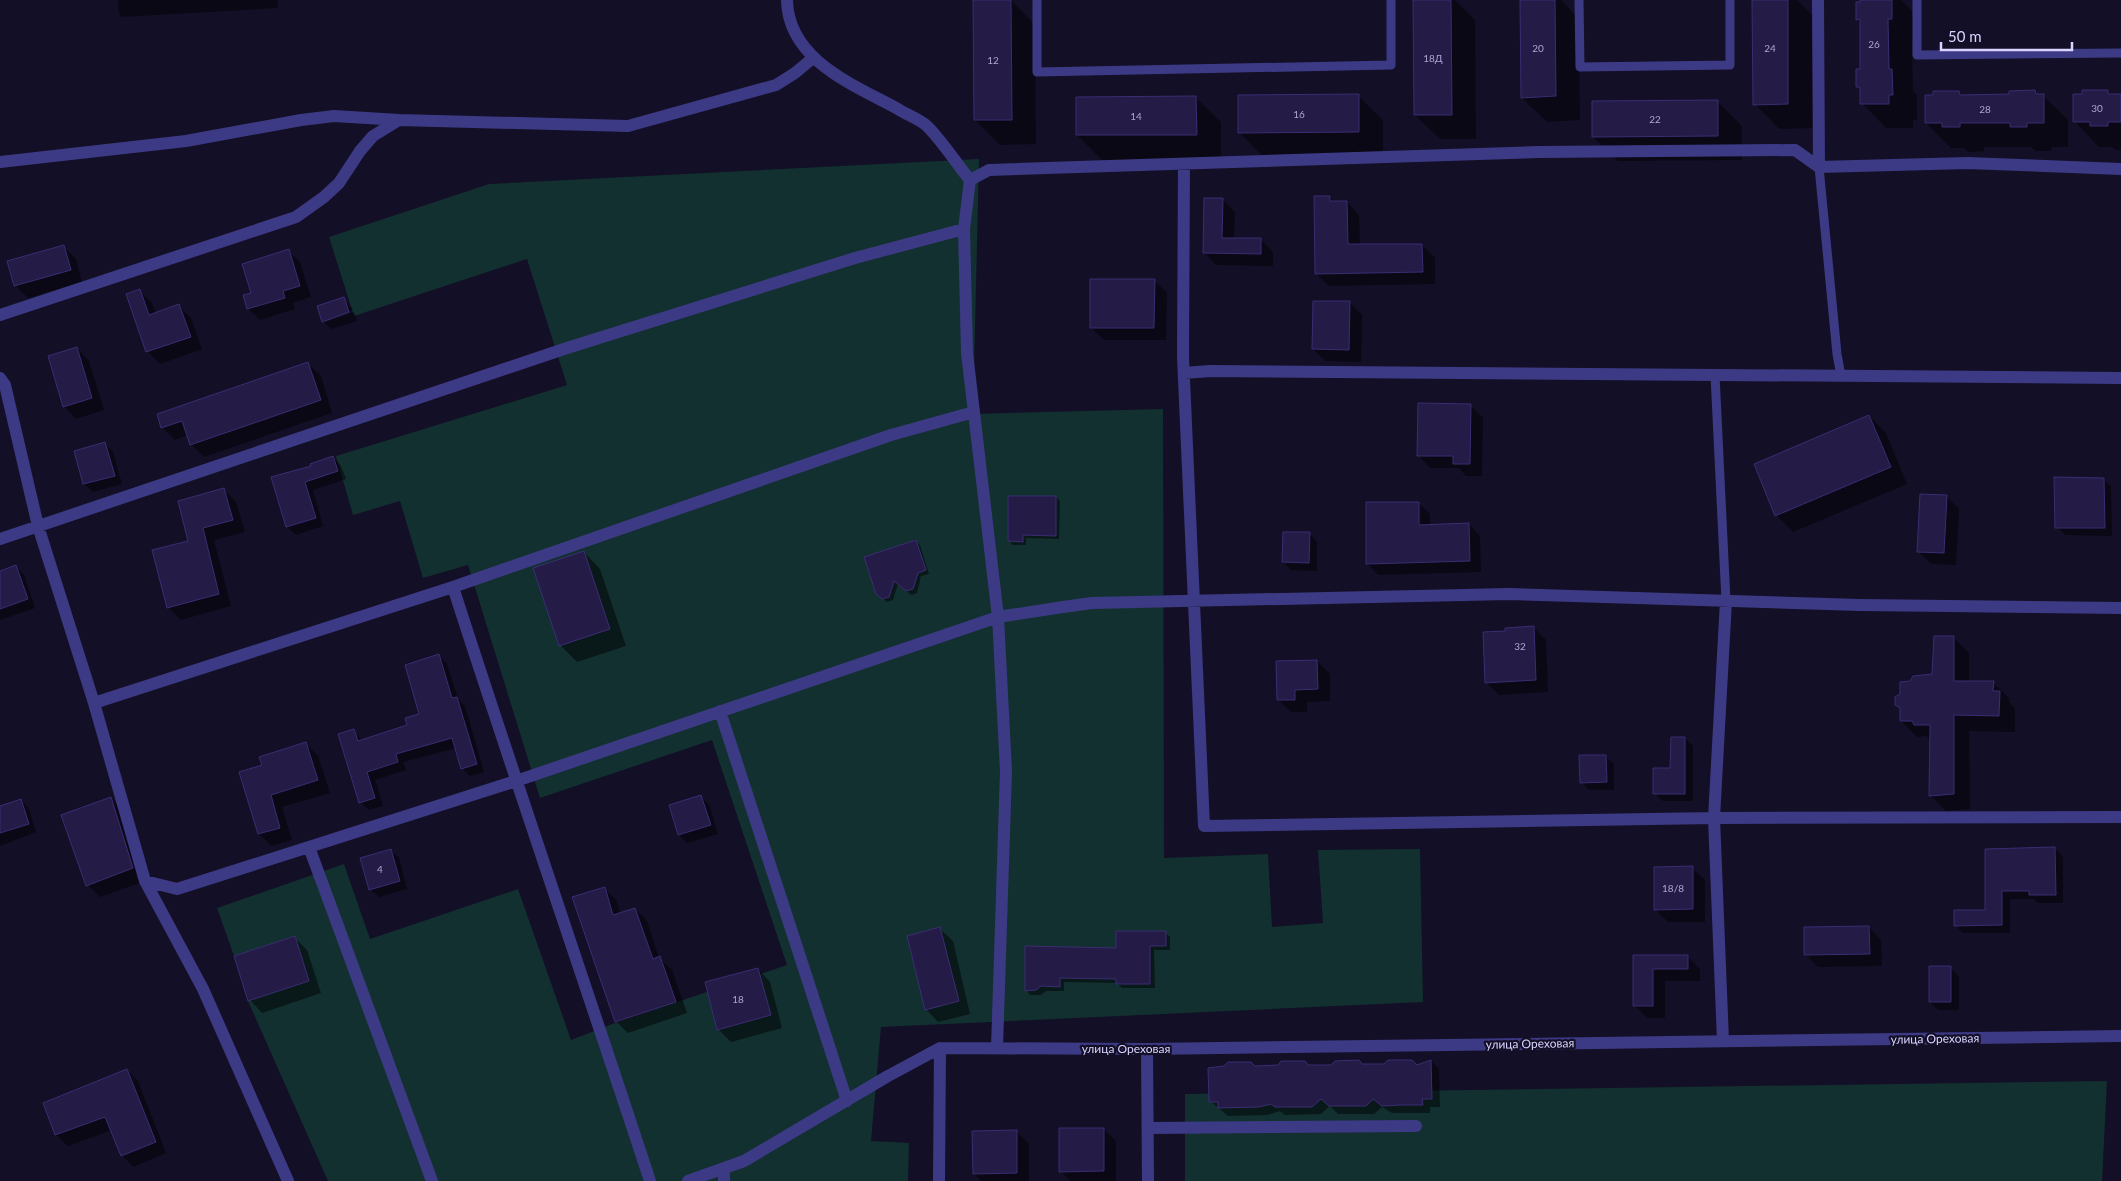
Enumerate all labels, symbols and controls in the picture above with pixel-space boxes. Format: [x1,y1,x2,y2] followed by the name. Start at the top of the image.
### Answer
[1941,20,2072,52] scale bar
[1948,27,1982,45] text: 50 m
[1868,38,1880,50] house number: 26
[1532,42,1544,54] house number: 20
[1764,42,1776,54] house number: 24
[1423,52,1443,64] house number: 18Д
[987,54,999,66] house number: 12
[2091,102,2103,114] house number: 30
[1979,103,1991,115] house number: 28
[1293,108,1305,120] house number: 16
[1130,110,1142,122] house number: 14
[1649,113,1661,125] house number: 22
[1514,640,1526,652] house number: 32
[377,863,383,875] house number: 4
[1662,882,1684,894] house number: 18/8
[732,993,744,1005] house number: 18
[1891,1030,1980,1047] street label: улица Ореховая
[1486,1035,1575,1052] street label: улица Ореховая
[1082,1041,1170,1056] street label: улица Ореховая

